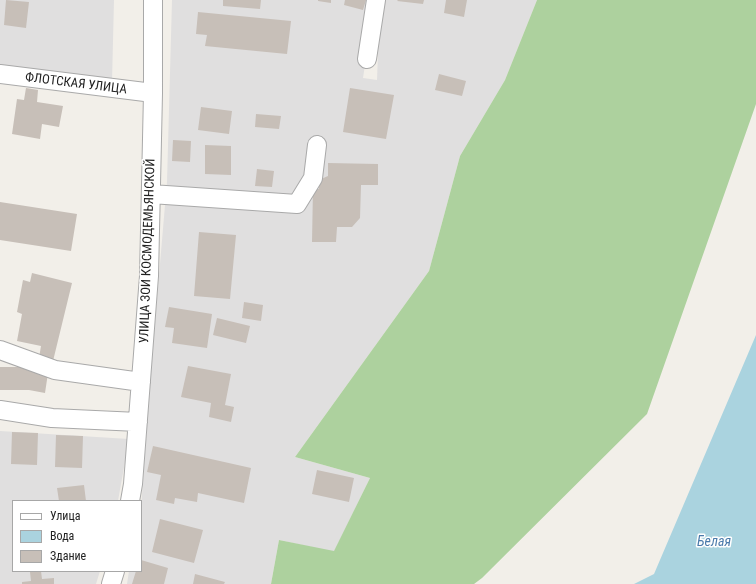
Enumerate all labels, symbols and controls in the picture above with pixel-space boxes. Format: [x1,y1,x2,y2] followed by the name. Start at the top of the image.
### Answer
[24,70,128,98] street label: ФЛОТСКАЯ УЛИЦА
[137,158,159,344] street label: УЛИЦА ЗОИ КОСМОДЕМЬЯНСКОЙ
[12,500,142,572] legend
[50,509,80,523] text: Улица
[50,529,74,543] text: Вода
[697,534,731,550] water label: Белая
[50,549,86,563] text: Здание

